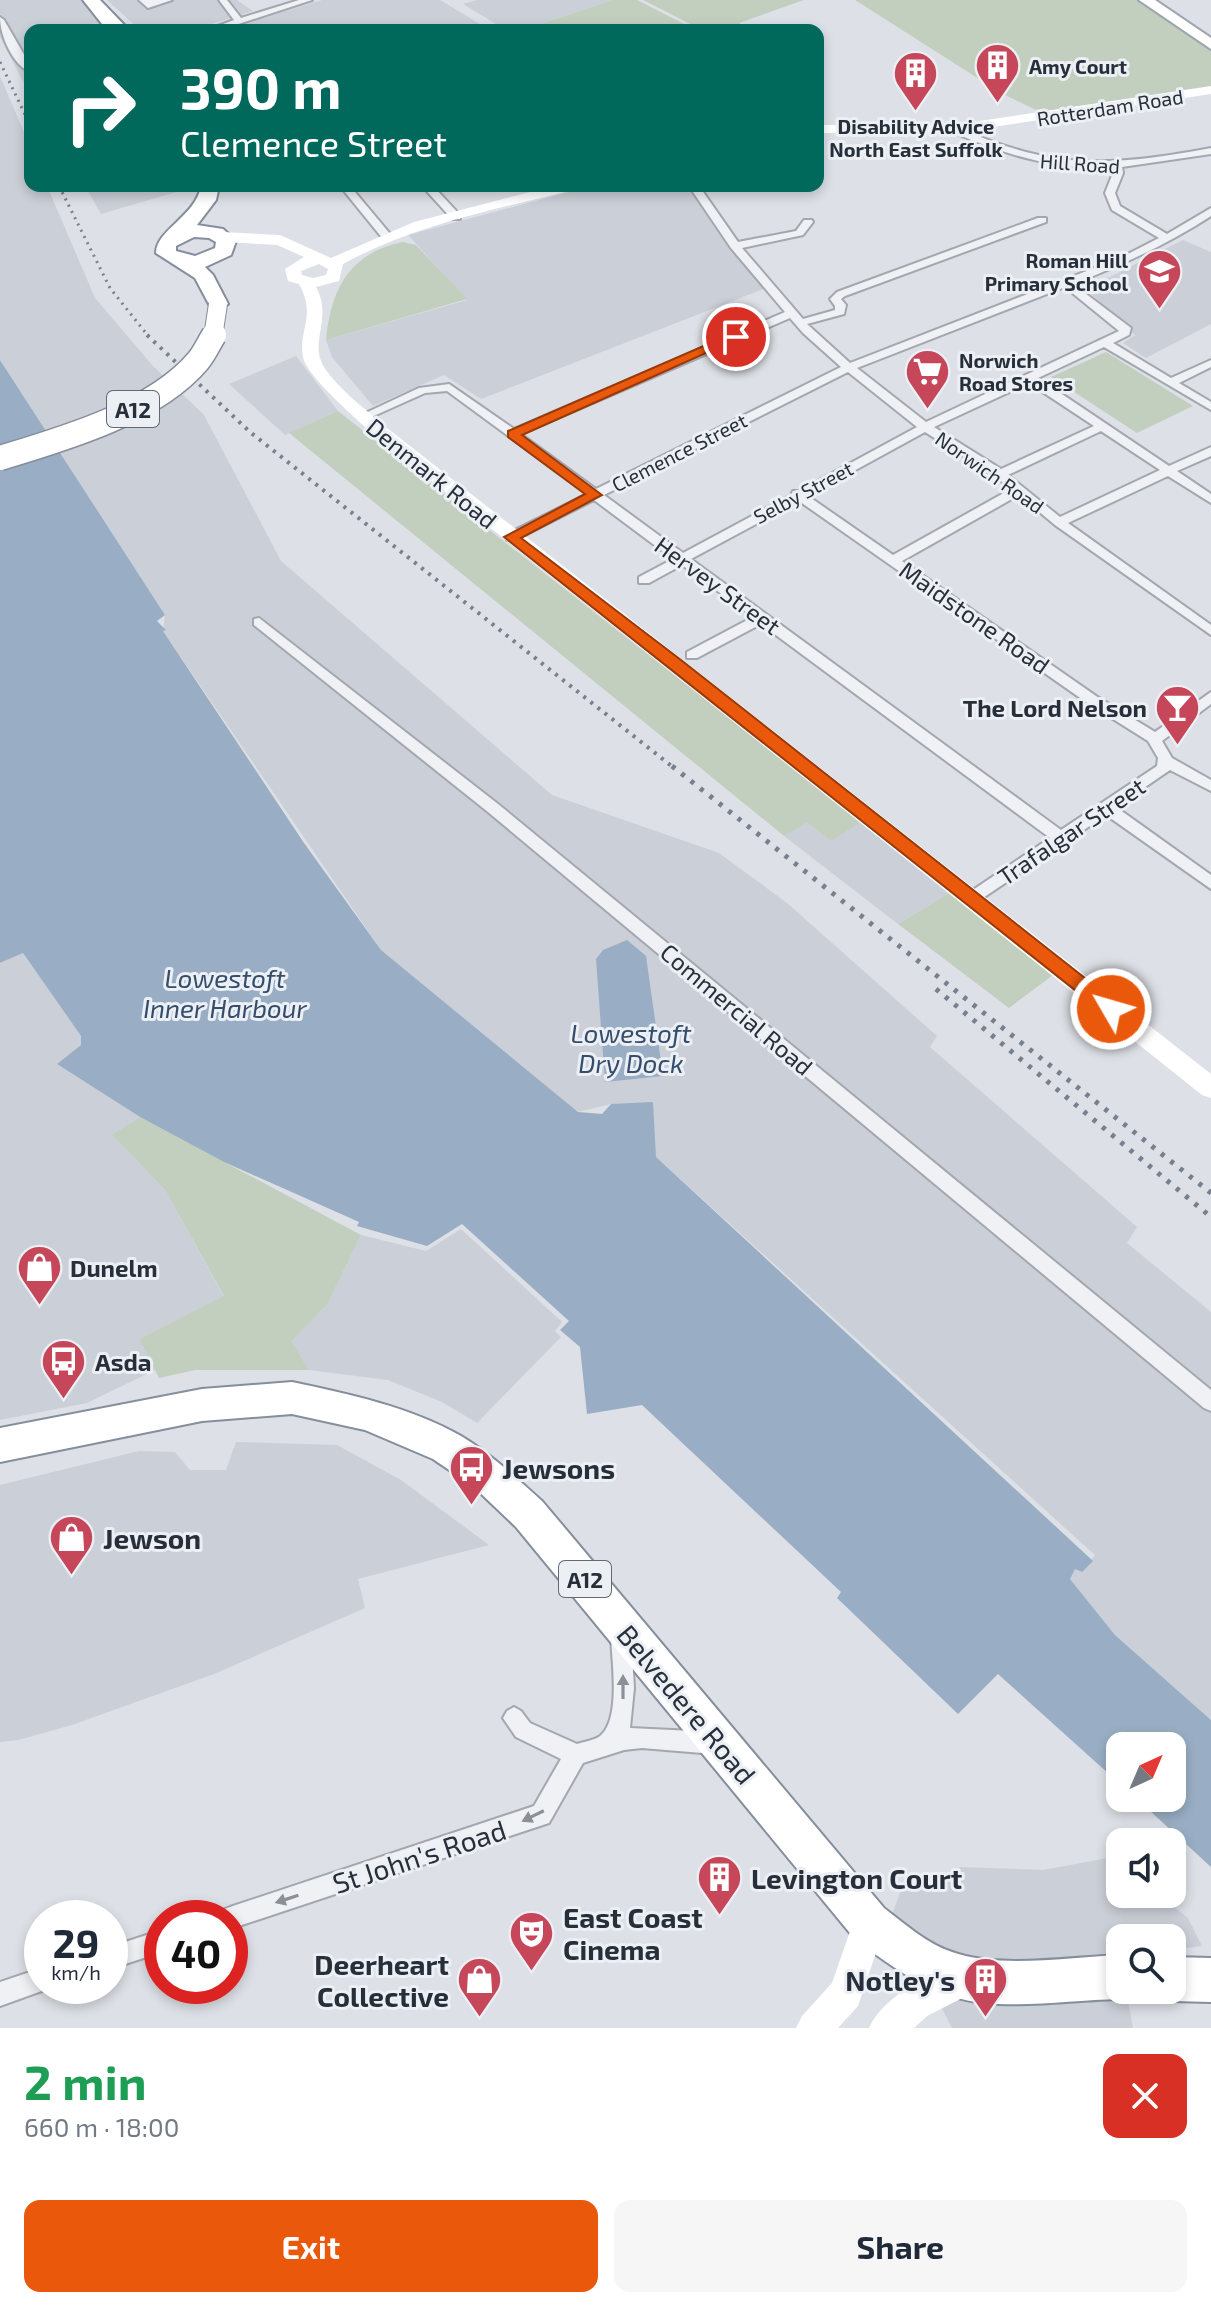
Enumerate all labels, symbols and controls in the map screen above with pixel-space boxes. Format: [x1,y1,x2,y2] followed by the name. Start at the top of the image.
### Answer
[974,42,1022,105] building icon: Amy Court
[892,50,940,113] building icon: Disability Advice North East Suffolk
[180,53,342,120] text: 390 m
[1029,54,1127,79] place label: Amy Court
[48,56,152,160] icon: right
[1035,84,1185,130] street label: Rotterdam Road
[829,114,1004,161] place label: Disability Advice North East Suffolk
[180,121,447,164] text: Clemence Street
[1039,148,1121,178] street label: Hill Road
[1135,247,1183,310] school or university icon: Roman Hill Primary School
[985,248,1128,296] place label: Roman Hill Primary School
[702,303,770,371] pin
[714,315,758,359] icon: arrive
[904,348,952,411] supermarket icon: Norwich Road Stores
[959,348,1073,395] place label: Norwich Road Stores
[107,391,159,427] road number: A12
[607,407,751,496] street label: Clemence Street
[361,412,503,534] street label: Denmark Road
[931,426,1049,518] street label: Norwich Road
[749,456,857,528] street label: Selby Street
[650,530,786,640] street label: Hervey Street
[894,555,1056,679] street label: Maidstone Road
[1154,683,1202,746] bar icon: The Lord Nelson
[963,693,1147,722] place label: The Lord Nelson
[992,771,1150,891] street label: Trafalgar Street
[655,937,819,1081] street label: Commercial Road
[143,962,307,1023] water label: Lowestoft Inner Harbour
[1069,967,1153,1051] position arrow
[571,1017,692,1079] water label: Lowestoft Dry Dock
[15,1243,63,1306] shop icon: Dunelm
[70,1253,158,1282] place label: Dunelm
[40,1337,88,1400] bus stop icon: Asda
[95,1347,151,1376] place label: Asda
[447,1444,495,1507] bus stop icon: Jewsons
[502,1451,615,1485] place label: Jewsons
[48,1514,96,1577] shop icon: Jewson
[103,1521,201,1555] place label: Jewson
[559,1561,611,1597] road number: A12
[610,1617,764,1791] street label: Belvedere Road
[617,1674,629,1699] one-way arrow
[1106,1732,1186,1812] north arrow
[1106,1732,1186,2004] map controls
[521,1809,544,1823] one-way arrow
[328,1812,510,1900] street label: St John's Road
[1106,1828,1186,1908] button: sound
[696,1854,744,1917] building icon: Levington Court
[751,1861,962,1895] place label: Levington Court
[275,1894,299,1906] one-way arrow
[144,1900,248,2004] speed limit sign: 40
[563,1900,703,1966] place label: East Coast Cinema
[508,1909,556,1972] theatre icon: East Coast Cinema
[53,1918,99,1966] text: 29
[1106,1924,1186,2004] button: search
[314,1947,449,2013] place label: Deerheart Collective
[456,1956,504,2019] shop icon: Deerheart Collective
[962,1956,1010,2019] building icon: Notley's
[51,1960,101,1984] text: km/h
[845,1963,955,1997] place label: Notley's
[24,2052,147,2110] text: 2 min
[1103,2054,1187,2138] button: close
[24,2111,179,2142] text: 660 m · 18:00
[24,2200,598,2292] button: Exit
[614,2200,1187,2292] button: Share

